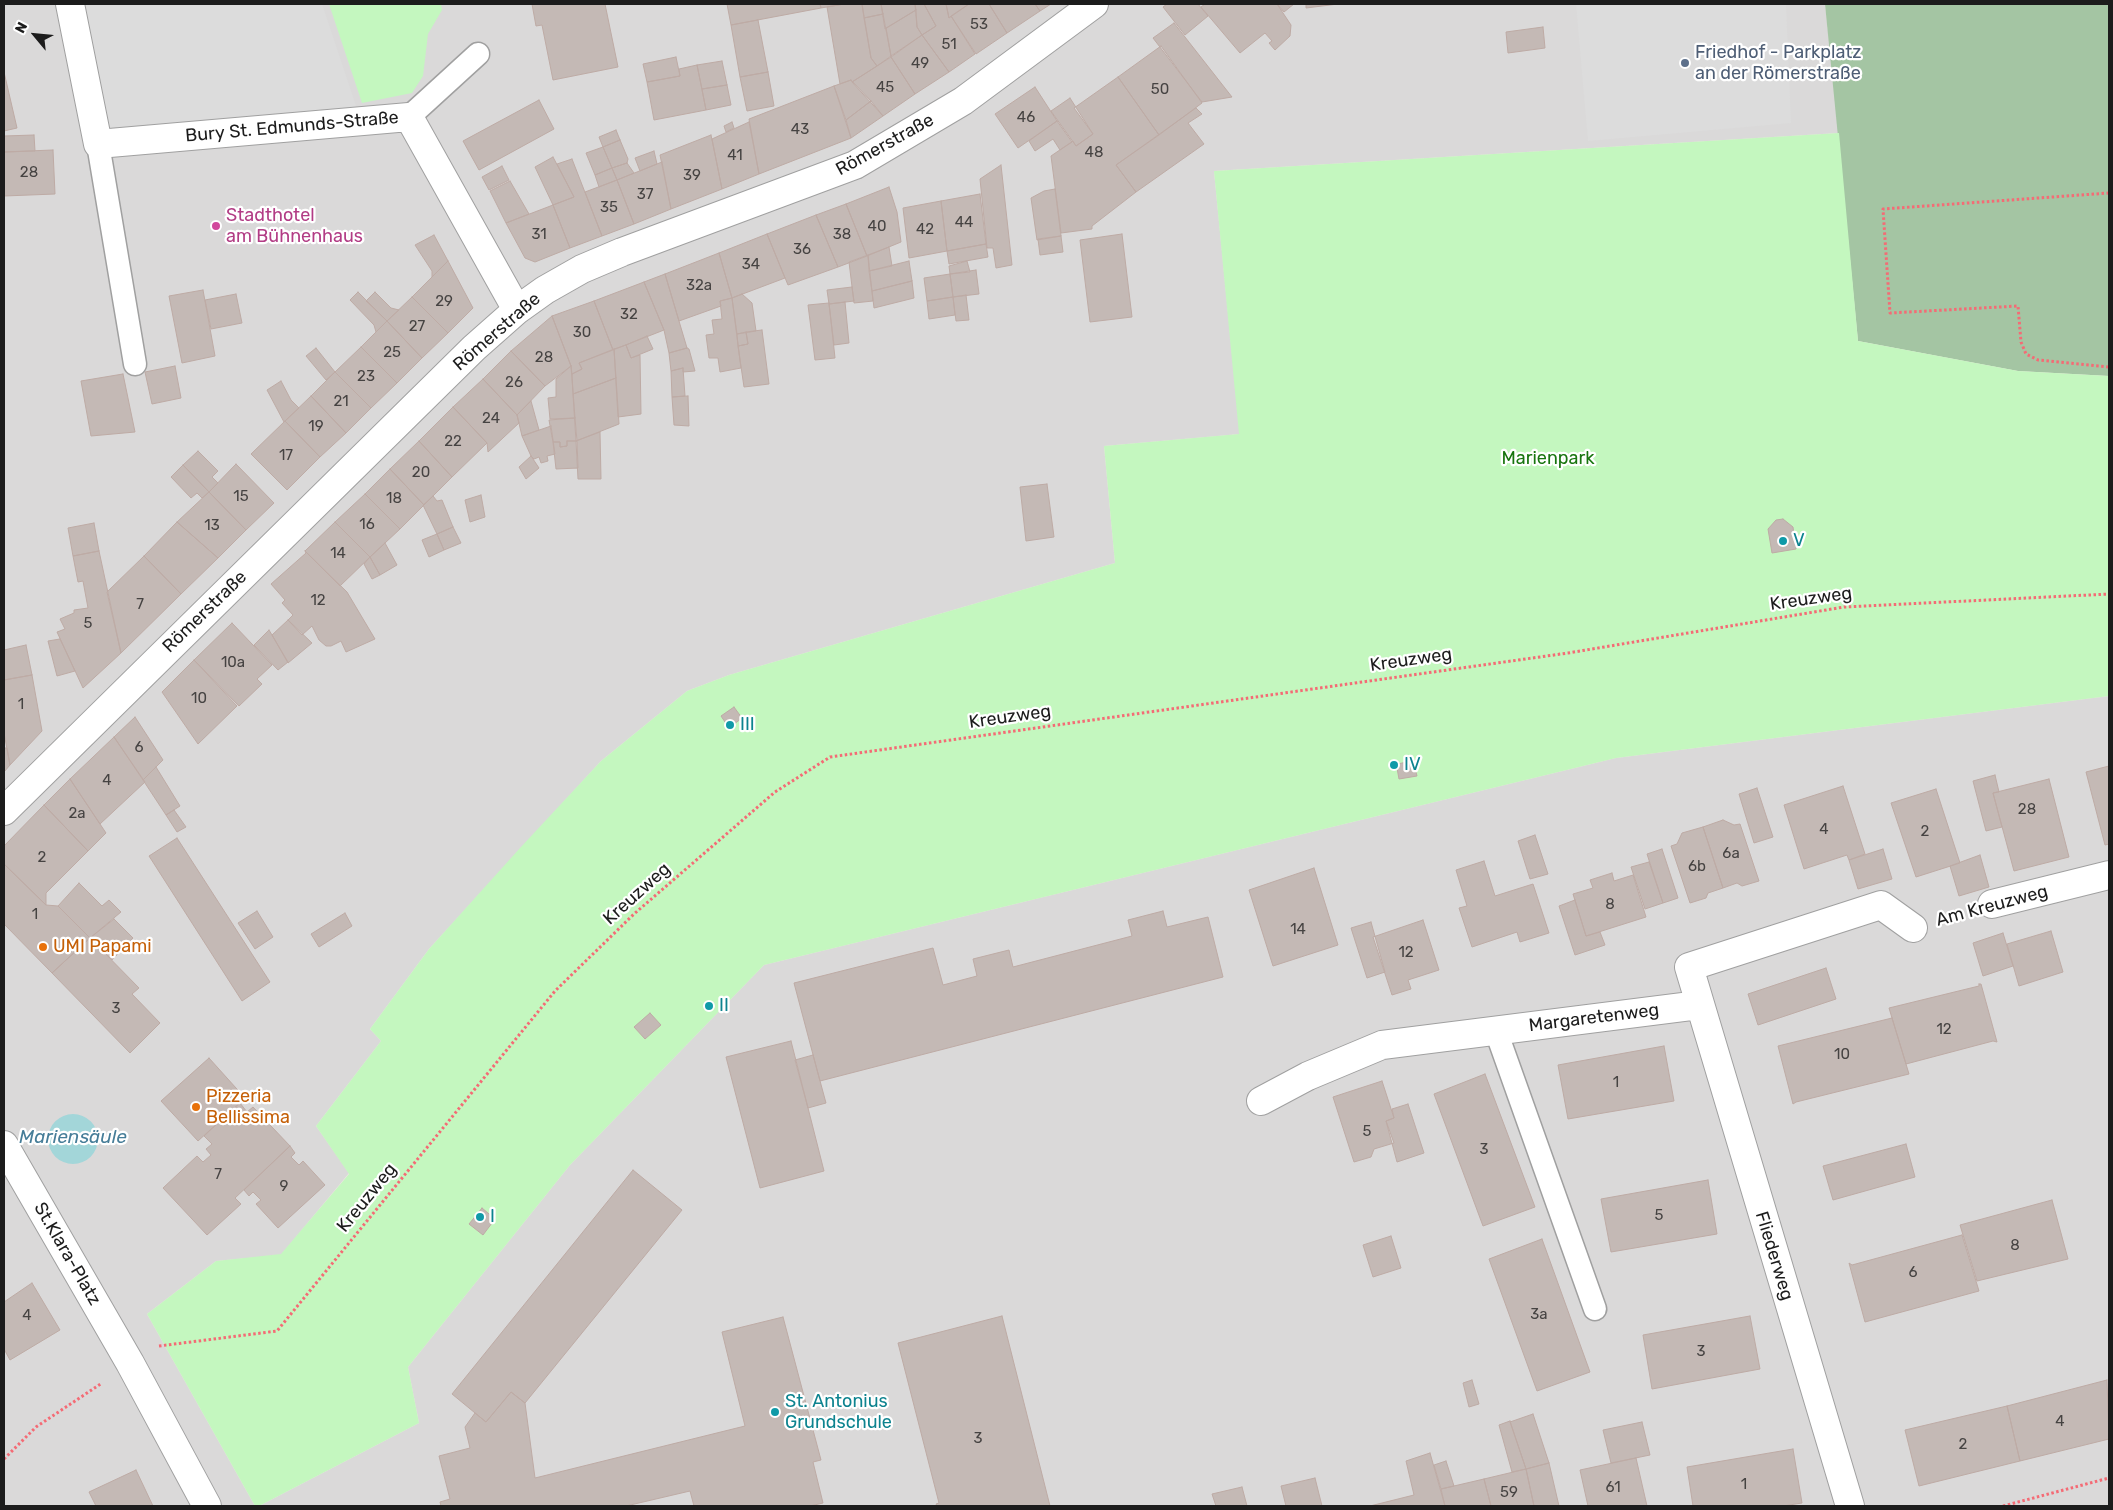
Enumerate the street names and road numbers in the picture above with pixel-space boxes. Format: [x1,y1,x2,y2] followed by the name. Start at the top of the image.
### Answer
[184,107,400,147] street label: Bury St. Edmunds-Straße
[832,109,938,181] street label: Römerstraße
[449,288,545,376] street label: Römerstraße
[158,567,252,657] street label: Römerstraße
[1769,583,1853,615] street label: Kreuzweg
[1369,644,1453,676] street label: Kreuzweg
[968,701,1052,733] street label: Kreuzweg
[599,858,675,930] street label: Kreuzweg
[1934,881,2050,931] street label: Am Kreuzweg
[1528,999,1660,1037] street label: Margaretenweg
[333,1159,401,1237] street label: Kreuzweg
[29,1199,105,1309] street label: St.Klara-Platz
[1750,1209,1798,1303] street label: Fliederweg

